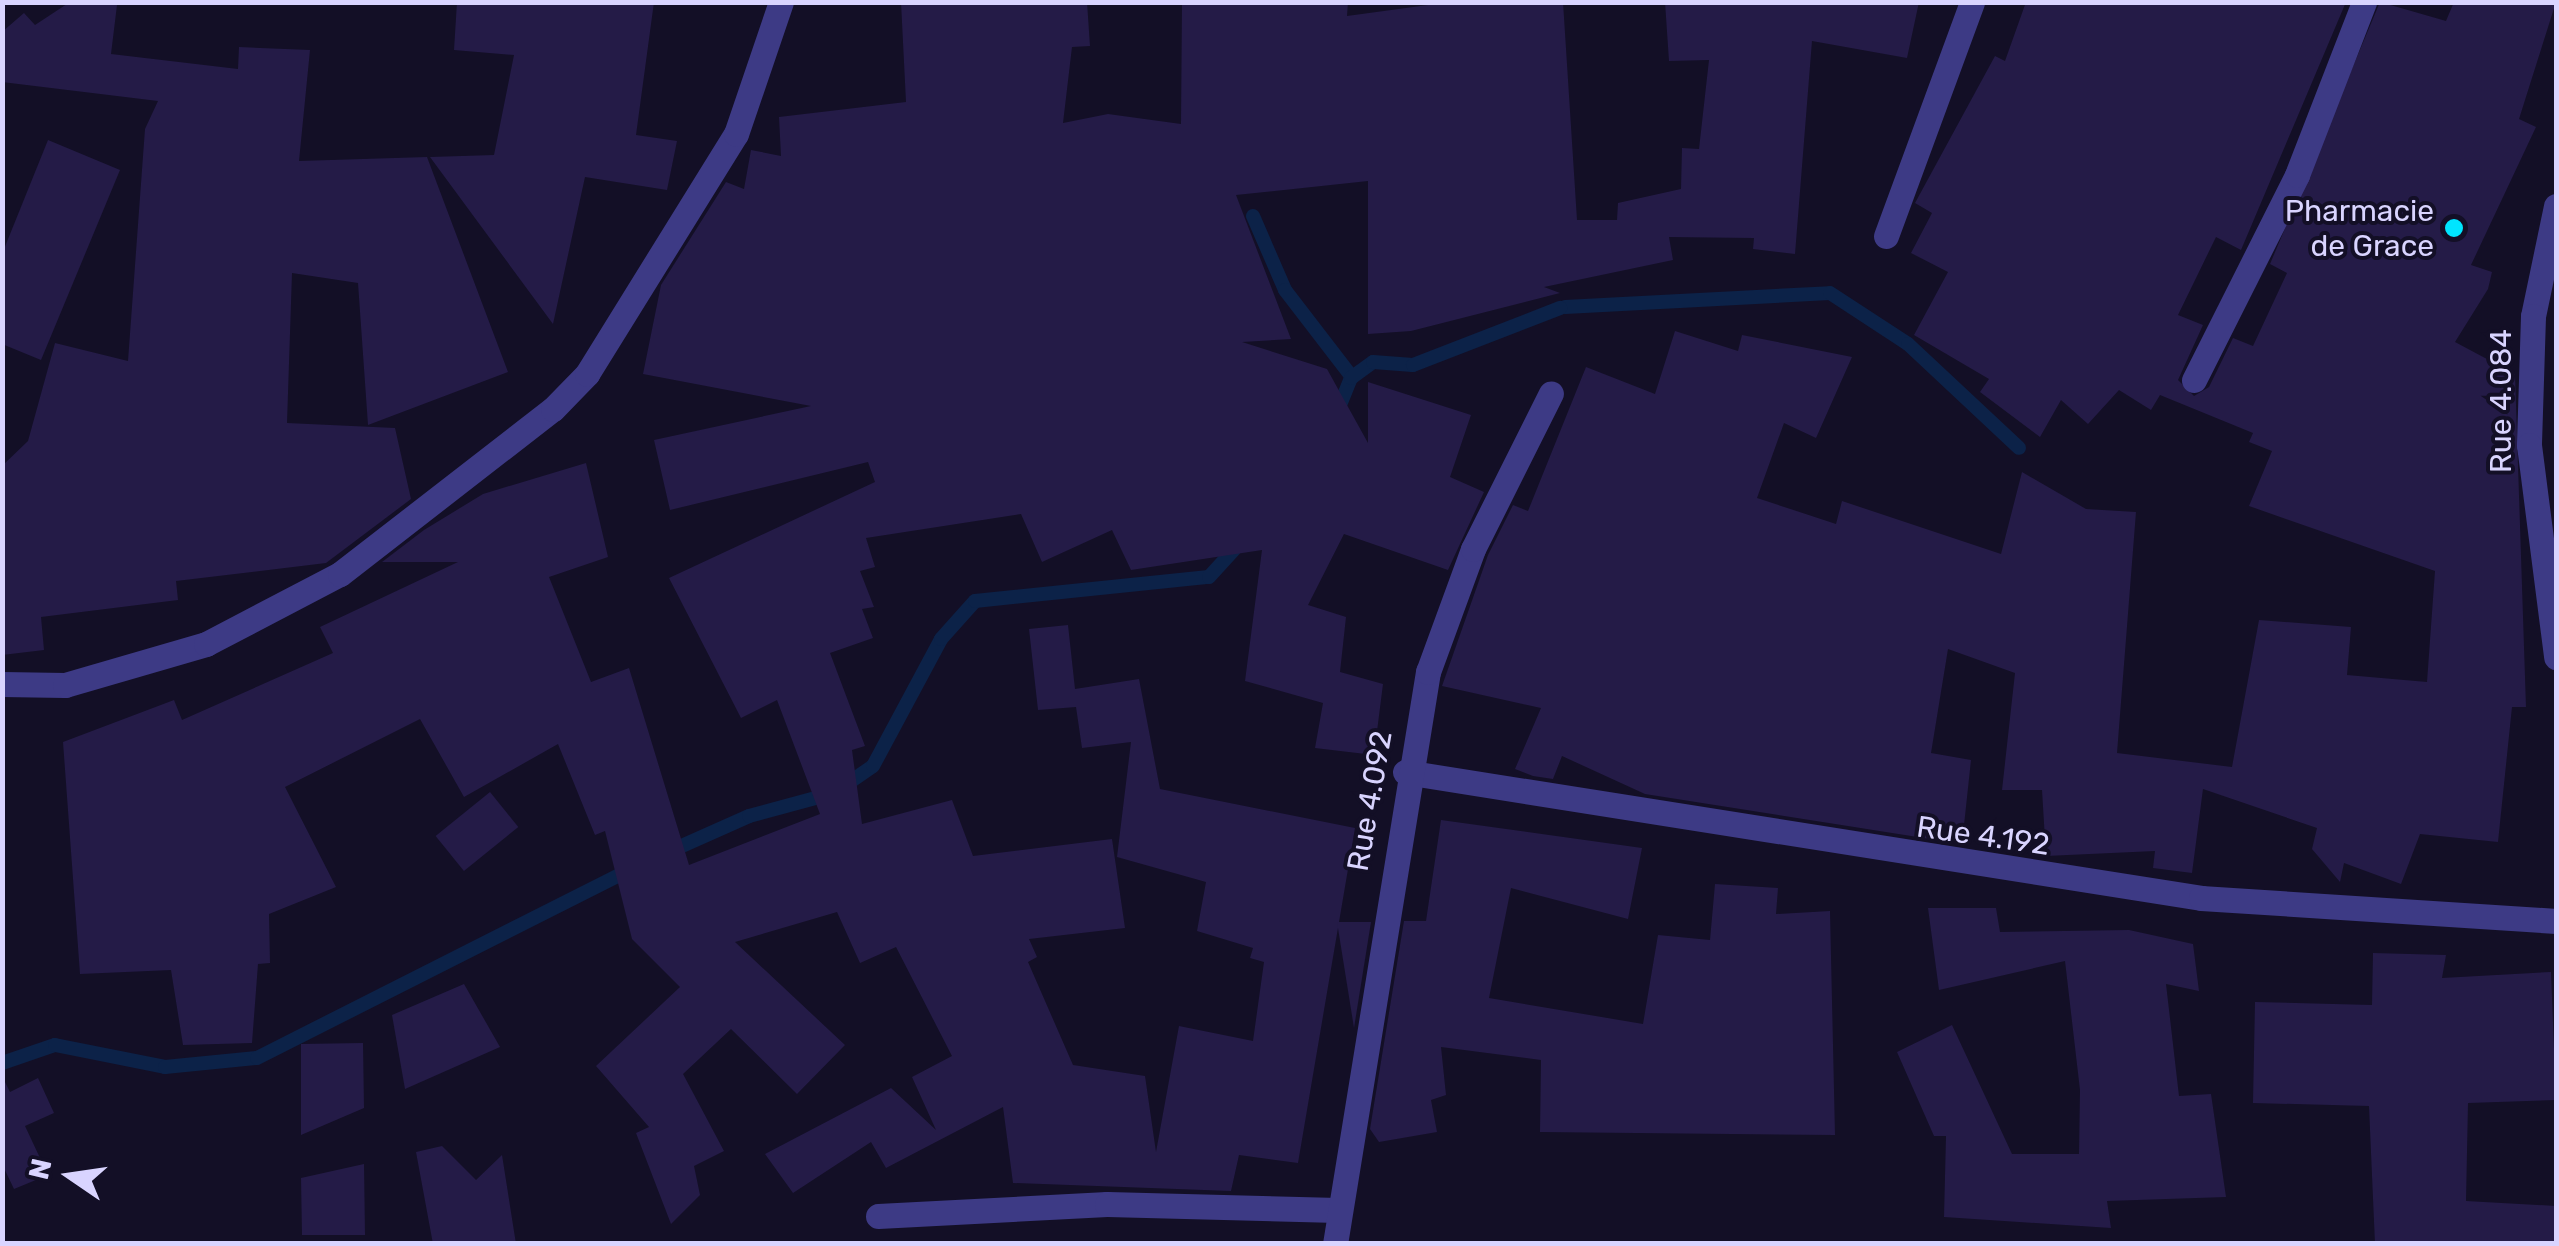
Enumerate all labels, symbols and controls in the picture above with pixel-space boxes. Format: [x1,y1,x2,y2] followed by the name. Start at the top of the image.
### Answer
[2285,193,2434,264] place label: Pharmacie de Grace
[2443,217,2465,239] marker: Pharmacie de Grace
[2483,329,2519,473] street label: Rue 4.084
[1340,728,1400,874] street label: Rue 4.092
[1914,809,2052,863] street label: Rue 4.192
[20,1126,120,1226] north arrow
[22,1156,59,1183] text: N

